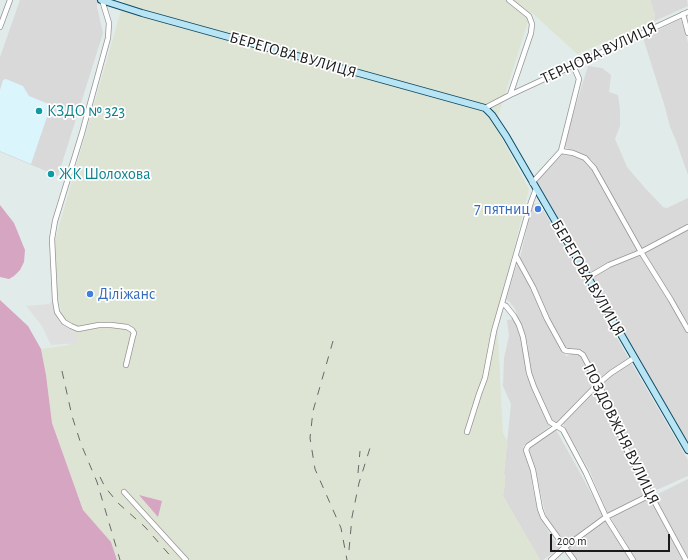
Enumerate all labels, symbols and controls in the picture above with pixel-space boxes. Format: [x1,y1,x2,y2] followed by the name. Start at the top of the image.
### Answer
[538,18,660,88] street label: ТЕРНОВА ВУЛИЦЯ
[227,28,359,82] street label: БЕРЕГОВА ВУЛИЦЯ
[47,101,125,121] place label: КЗДО № 323
[34,106,44,116] marker: КЗДО № 323
[59,164,150,184] place label: ЖК Шолохова
[46,169,56,179] marker: ЖК Шолохова
[474,199,530,219] place label: 7 пятниц
[533,204,543,214] marker: 7 пятниц
[547,216,629,340] street label: БЕРЕГОВА ВУЛИЦЯ
[98,284,155,304] place label: Діліжанс
[85,289,95,299] marker: Діліжанс
[579,360,663,508] street label: ПОЗДОВЖНЯ ВУЛИЦЯ
[552,526,672,552] scale bar
[557,535,587,547] text: 200 m

